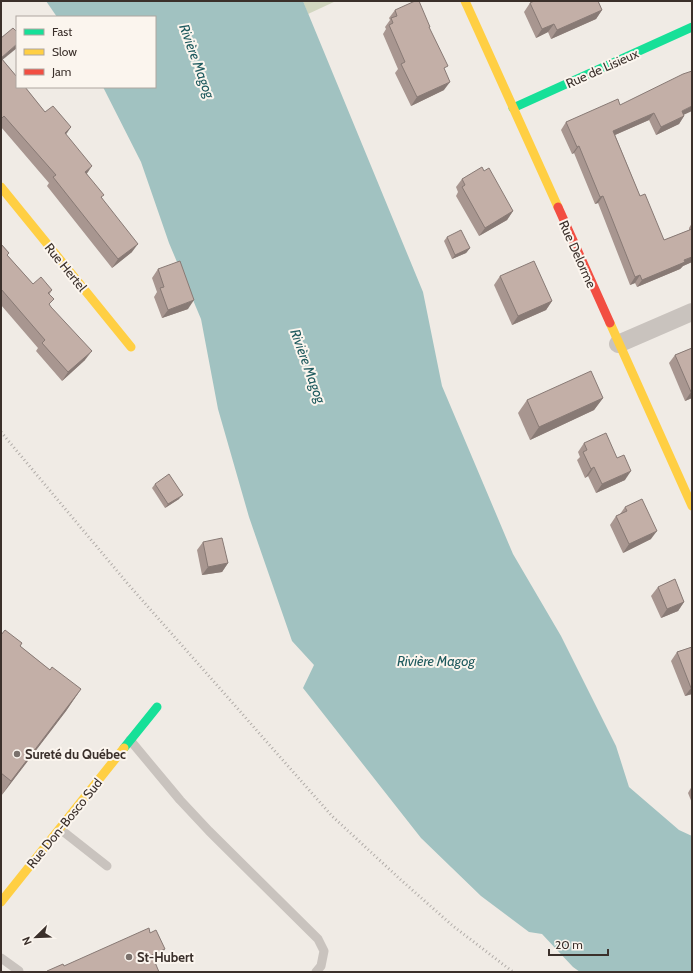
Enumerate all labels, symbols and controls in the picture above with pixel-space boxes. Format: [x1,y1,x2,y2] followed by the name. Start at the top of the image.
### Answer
[16,16,156,88] legend
[175,21,219,101] water label: Rivière Magog
[52,24,72,39] text: Fast
[52,44,77,59] text: Slow
[563,45,642,91] street label: Rue de Lisieux
[51,64,71,79] text: Jam
[556,218,600,291] street label: Rue Delorme
[42,239,90,295] street label: Rue Hertel
[286,326,330,406] water label: Rivière Magog
[397,652,475,670] water label: Rivière Magog
[25,746,126,762] place label: Sureté du Québec
[12,749,22,759] marker: Sureté du Québec
[23,775,105,871] street label: Rue Don-Bosco Sud
[16,917,56,957] north arrow
[549,931,608,957] scale bar
[19,935,35,947] text: N
[555,937,583,952] text: 20 m
[137,949,194,965] place label: St-Hubert
[124,952,134,962] marker: St-Hubert

